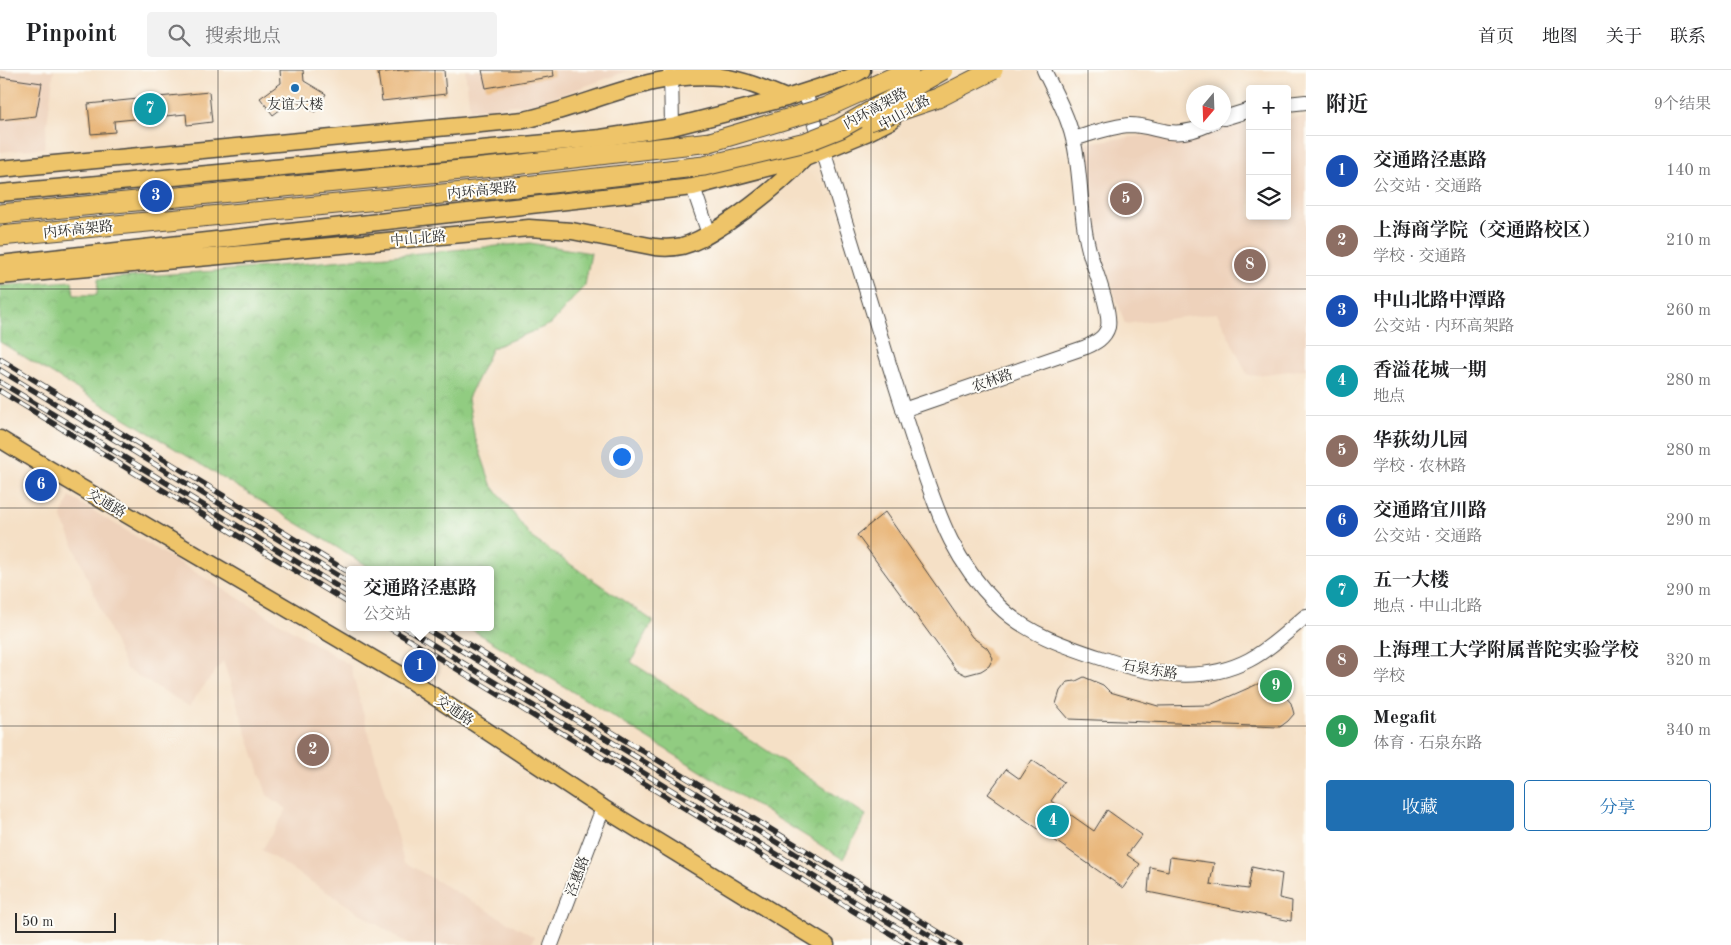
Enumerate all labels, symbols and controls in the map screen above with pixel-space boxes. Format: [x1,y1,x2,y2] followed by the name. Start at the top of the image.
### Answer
[147,12,497,57] search box
[165,21,193,49] icon: search
[25,23,117,47] text: Pinpoint
[205,28,281,47] text: 搜索地点
[1478,28,1514,46] text: 首页
[1542,28,1578,46] text: 地图
[1606,28,1642,46] text: 关于
[1670,28,1706,46] text: 联系
[289,82,301,94] marker: 友谊大楼
[841,85,909,132] street label: 内环高架路
[1186,85,1231,130] north arrow
[1246,85,1291,220] map controls
[1246,85,1291,130] button: +
[134,90,166,128] pin: 7
[876,92,932,133] street label: 中山北路
[1326,95,1368,116] text: 附近
[267,96,323,112] place label: 友谊大楼
[1654,97,1711,113] text: 9个结果
[1246,130,1291,175] button: −
[1373,152,1487,171] text: 交通路泾惠路
[1337,163,1347,179] text: 1
[1666,163,1711,179] text: 140 m
[1246,175,1291,220] button: layers
[140,177,172,215] pin: 3
[446,179,518,202] street label: 内环高架路
[1373,179,1482,195] text: 公交站 · 交通路
[1110,180,1142,218] pin: 5
[42,218,114,241] street label: 内环高架路
[1373,222,1601,241] text: 上海商学院（交通路校区）
[389,229,447,248] street label: 中山北路
[1337,233,1347,249] text: 2
[1666,233,1711,249] text: 210 m
[1234,246,1266,284] pin: 8
[1373,249,1466,265] text: 学校 · 交通路
[1373,292,1506,311] text: 中山北路中潭路
[1337,303,1347,319] text: 3
[1666,303,1711,319] text: 260 m
[1373,319,1514,335] text: 公交站 · 内环高架路
[1373,362,1487,381] text: 香溢花城一期
[970,367,1014,394] street label: 农林路
[1337,373,1347,389] text: 4
[1666,373,1711,389] text: 280 m
[1373,389,1405,405] text: 地点
[1373,432,1468,451] text: 华荻幼儿园
[1337,443,1347,459] text: 5
[1666,443,1711,459] text: 280 m
[609,444,635,470] your location
[1373,459,1466,475] text: 学校 · 农林路
[25,466,57,504] pin: 6
[85,486,129,520] street label: 交通路
[1373,502,1487,521] text: 交通路宜川路
[1337,513,1347,529] text: 6
[1666,513,1711,529] text: 290 m
[1373,529,1482,545] text: 公交站 · 交通路
[346,566,494,631] popup
[1373,572,1449,591] text: 五一大楼
[363,580,477,599] text: 交通路泾惠路
[1337,583,1347,599] text: 7
[1666,583,1711,599] text: 290 m
[1373,599,1482,615] text: 地点 · 中山北路
[363,607,411,623] text: 公交站
[1373,642,1639,661] text: 上海理工大学附属普陀实验学校
[404,647,436,685] pin: 1
[1337,653,1347,669] text: 8
[1666,653,1711,669] text: 320 m
[1121,657,1179,682] street label: 石泉东路
[1260,667,1292,705] pin: 9
[1373,669,1405,685] text: 学校
[433,692,476,728] street label: 交通路
[1373,709,1437,728] text: Megafit
[1337,723,1347,739] text: 9
[1666,723,1711,739] text: 340 m
[297,731,329,769] pin: 2
[1373,736,1482,752] text: 体育 · 石泉东路
[1326,780,1514,831] button: 收藏
[1524,780,1711,831] button: 分享
[1037,802,1069,840] pin: 4
[563,854,592,898] street label: 泾惠路
[15,910,116,933] scale bar
[22,915,53,929] text: 50 m

